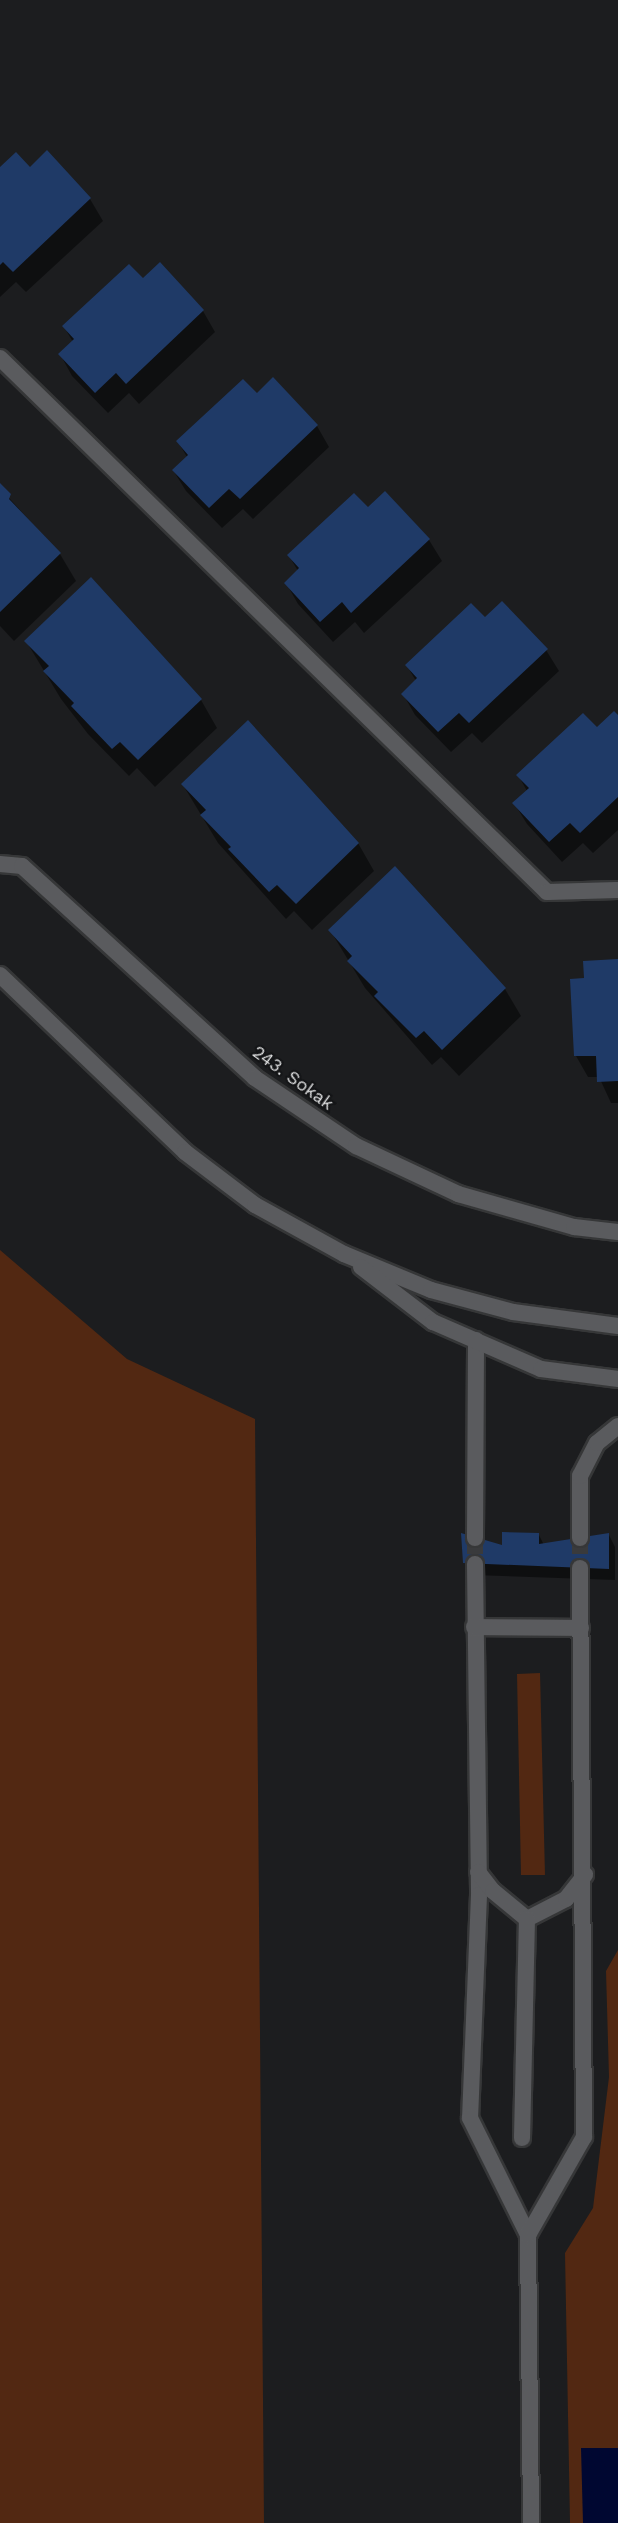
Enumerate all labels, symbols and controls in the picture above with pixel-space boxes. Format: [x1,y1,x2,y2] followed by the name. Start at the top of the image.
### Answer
[248,1041,338,1115] street label: 243. Sokak

